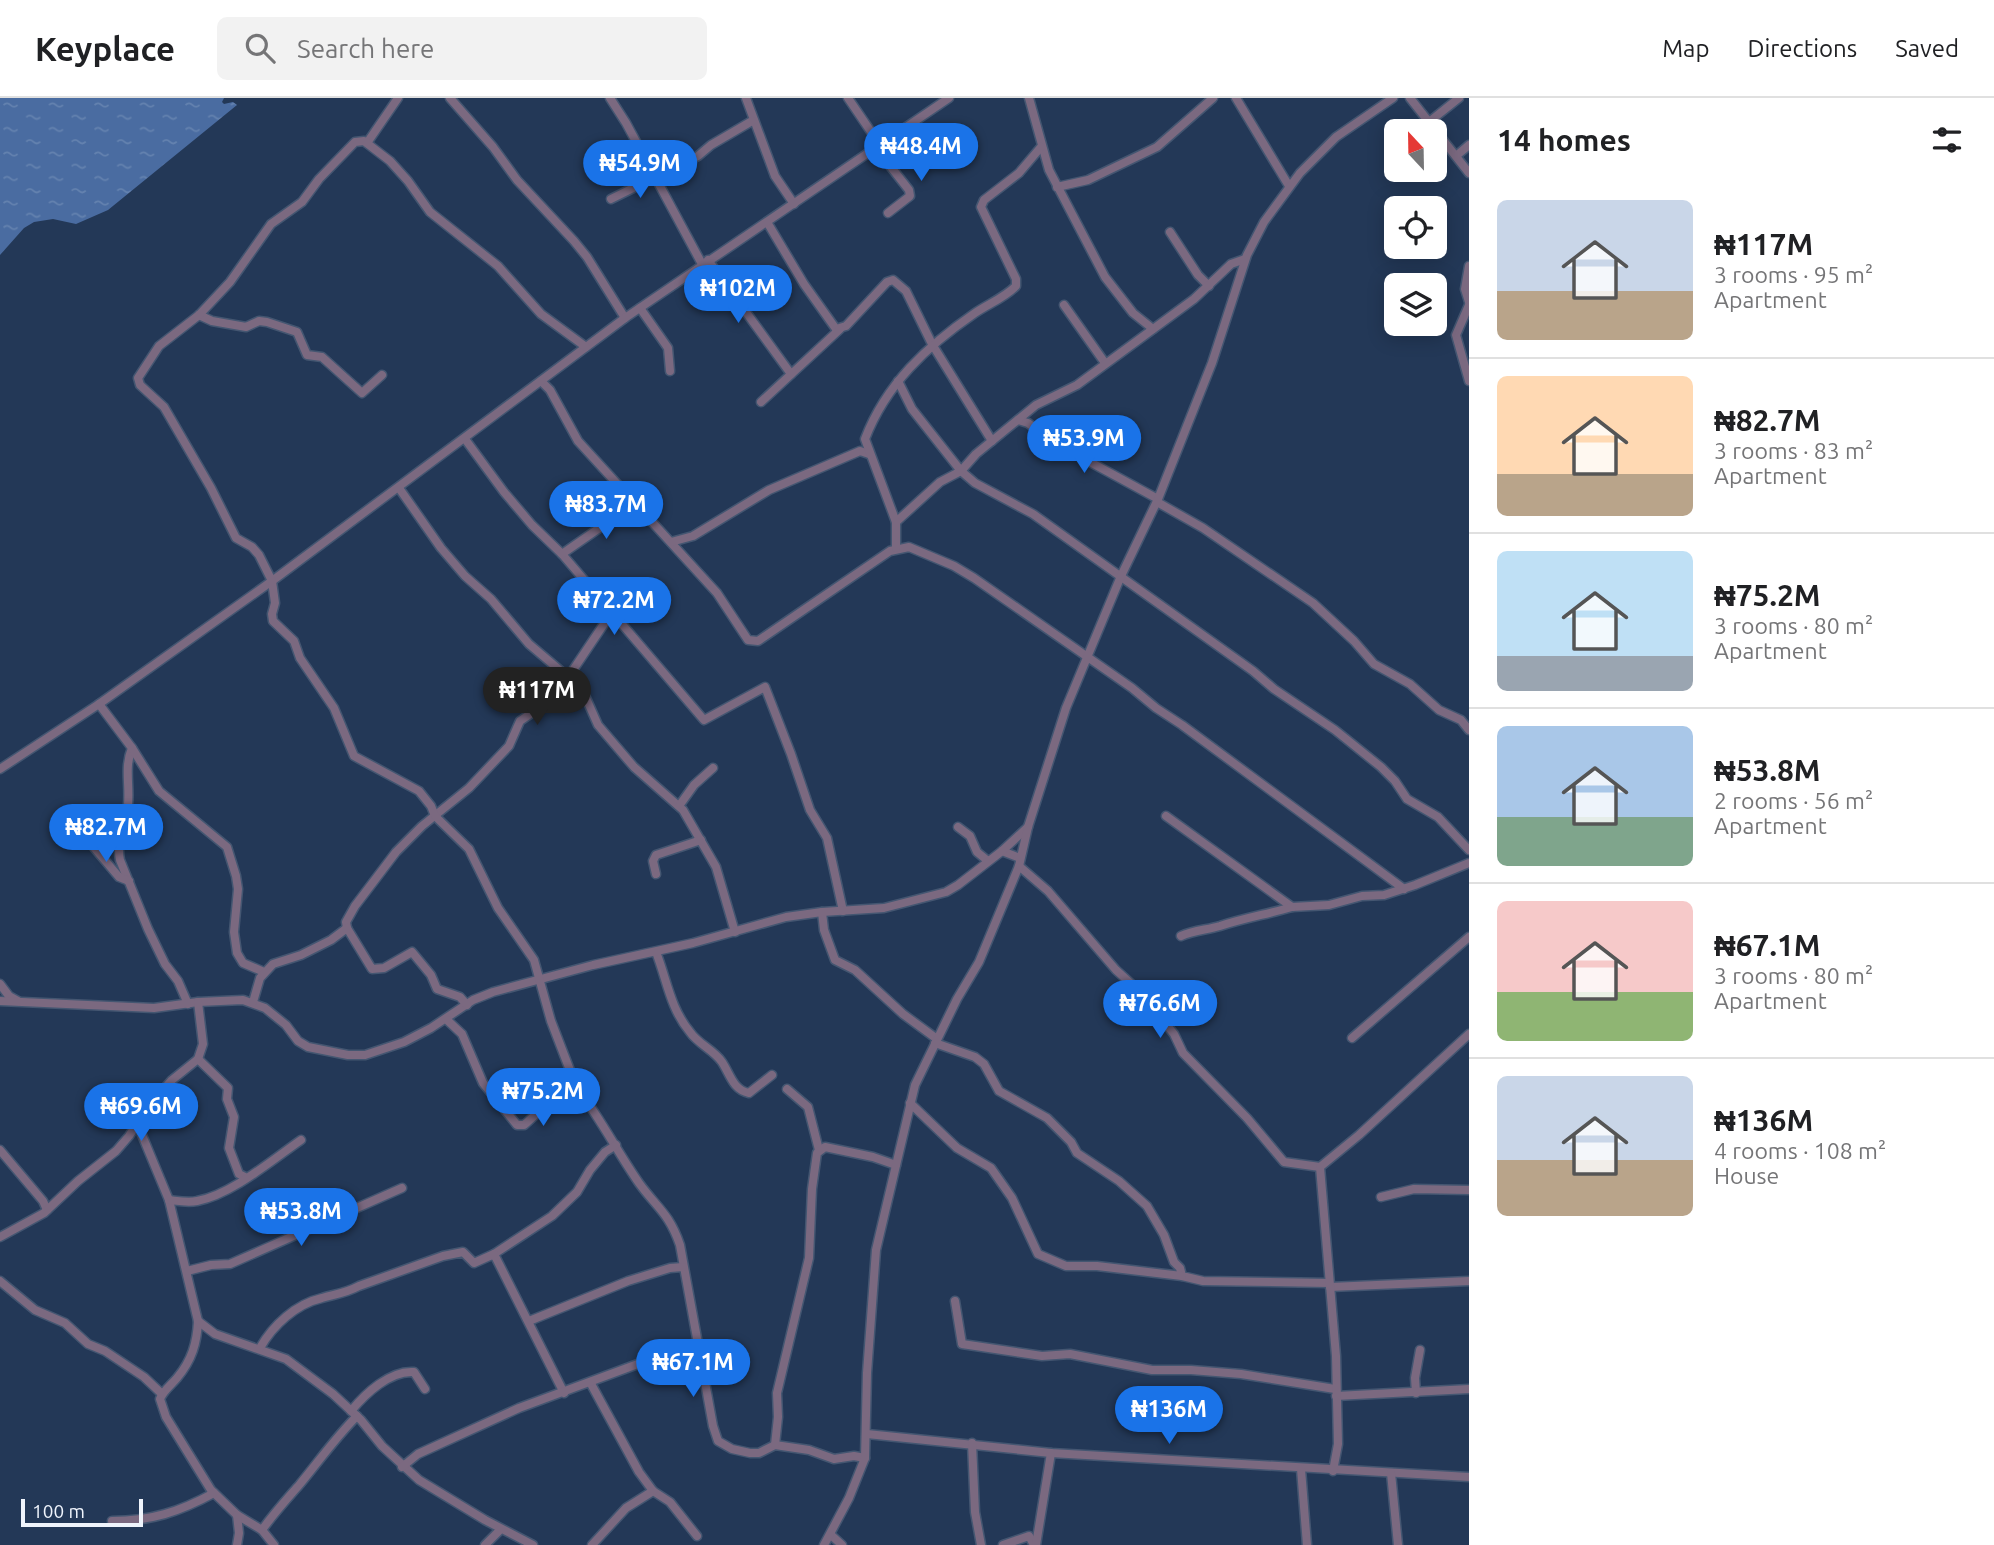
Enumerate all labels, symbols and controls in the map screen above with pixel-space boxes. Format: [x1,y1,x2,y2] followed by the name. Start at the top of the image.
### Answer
[217,17,707,80] search box
[241,29,279,67] icon: search
[35,30,175,67] text: Keyplace
[297,34,434,63] text: Search here
[1662,35,1709,62] text: Map
[1747,35,1857,62] text: Directions
[1895,35,1959,62] text: Saved
[1384,119,1447,182] north arrow
[1384,119,1447,336] map controls
[1928,121,1966,159] icon: filters
[864,123,978,183] pin: ₦48.4M
[1497,123,1631,157] text: 14 homes
[880,133,962,158] text: ₦48.4M
[583,140,697,200] pin: ₦54.9M
[599,150,681,175] text: ₦54.9M
[1384,196,1447,259] button: locate
[1714,227,1813,261] text: ₦117M
[1553,228,1637,312] icon: home
[1714,262,1873,287] text: 3 rooms · 95 m²
[689,266,787,325] pin: ₦102M
[1384,273,1447,336] button: layers
[700,275,776,300] text: ₦102M
[1714,287,1827,312] text: Apartment
[1714,403,1821,437] text: ₦82.7M
[1553,404,1637,488] icon: home
[1027,416,1141,475] pin: ₦53.9M
[1043,425,1125,450] text: ₦53.9M
[1714,438,1873,463] text: 3 rooms · 83 m²
[1714,463,1827,488] text: Apartment
[549,482,663,541] pin: ₦83.7M
[565,491,647,516] text: ₦83.7M
[557,578,671,637] pin: ₦72.2M
[1714,578,1821,612] text: ₦75.2M
[1553,579,1637,663] icon: home
[573,587,655,612] text: ₦72.2M
[1714,613,1873,638] text: 3 rooms · 80 m²
[1714,638,1827,663] text: Apartment
[488,668,586,727] pin: ₦117M
[499,677,575,702] text: ₦117M
[1714,753,1821,787] text: ₦53.8M
[1553,754,1637,838] icon: home
[1714,788,1873,813] text: 2 rooms · 56 m²
[49,804,163,864] pin: ₦82.7M
[1714,813,1827,838] text: Apartment
[65,814,147,839] text: ₦82.7M
[1714,928,1821,962] text: ₦67.1M
[1553,929,1637,1013] icon: home
[1714,963,1873,988] text: 3 rooms · 80 m²
[1103,981,1217,1040] pin: ₦76.6M
[1714,988,1827,1013] text: Apartment
[1119,990,1201,1015] text: ₦76.6M
[486,1068,600,1128] pin: ₦75.2M
[502,1078,584,1103] text: ₦75.2M
[84,1084,198,1143] pin: ₦69.6M
[100,1093,182,1118] text: ₦69.6M
[1714,1103,1813,1137] text: ₦136M
[1553,1104,1637,1188] icon: home
[1714,1138,1886,1163] text: 4 rooms · 108 m²
[1714,1163,1779,1188] text: House
[244,1188,358,1248] pin: ₦53.8M
[260,1198,342,1223] text: ₦53.8M
[636,1340,750,1399] pin: ₦67.1M
[652,1349,734,1374] text: ₦67.1M
[1120,1386,1218,1446] pin: ₦136M
[1131,1396,1207,1421] text: ₦136M
[21,1496,144,1528] scale bar
[32,1500,85,1522] text: 100 m

